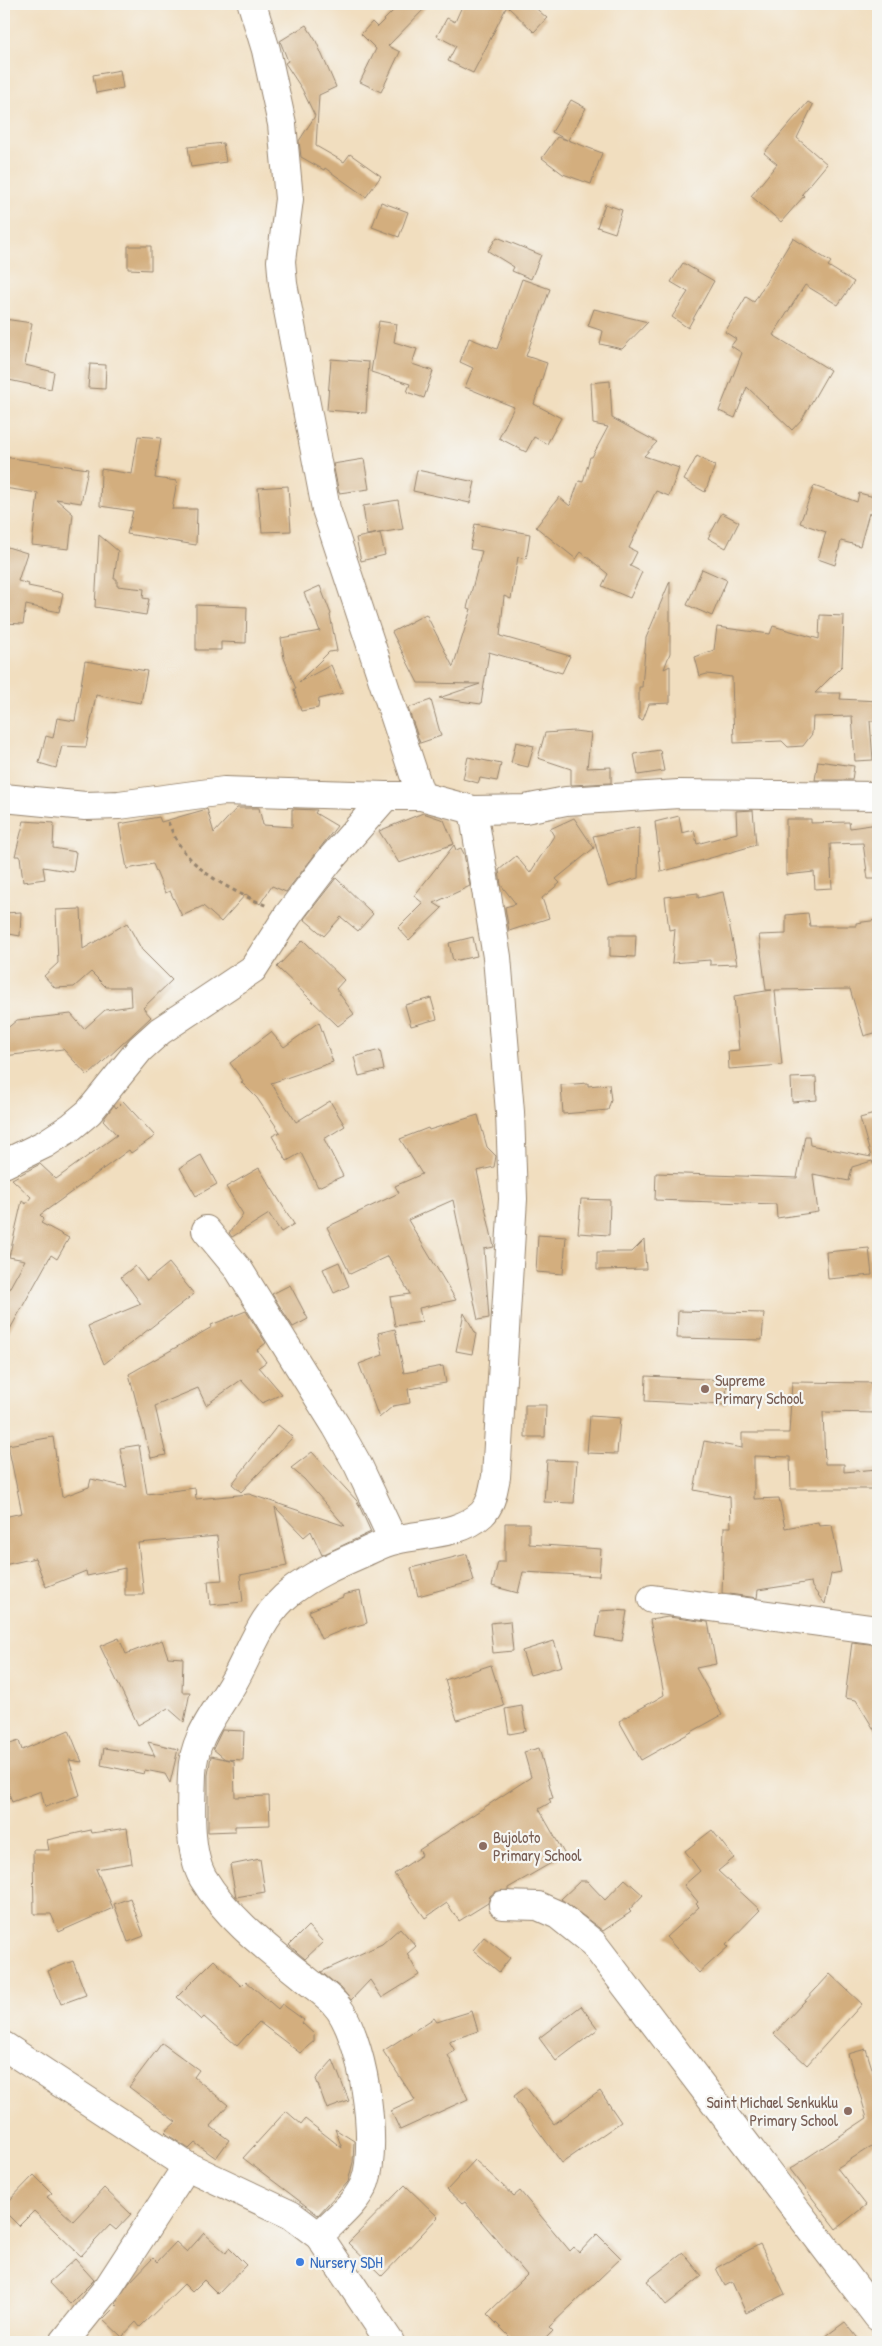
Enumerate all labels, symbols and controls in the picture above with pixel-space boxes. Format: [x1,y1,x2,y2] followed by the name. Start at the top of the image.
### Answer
[715,1369,804,1409] place label: Supreme Primary School
[699,1383,711,1395] marker: Supreme Primary School
[493,1826,582,1866] place label: Bujoloto Primary School
[477,1840,489,1852] marker: Bujoloto Primary School
[706,2091,839,2131] place label: Saint Michael Senkuklu Primary School
[842,2105,854,2117] marker: Saint Michael Senkuklu Primary School
[310,2251,383,2273] place label: Nursery SDH
[294,2256,306,2268] marker: Nursery SDH

